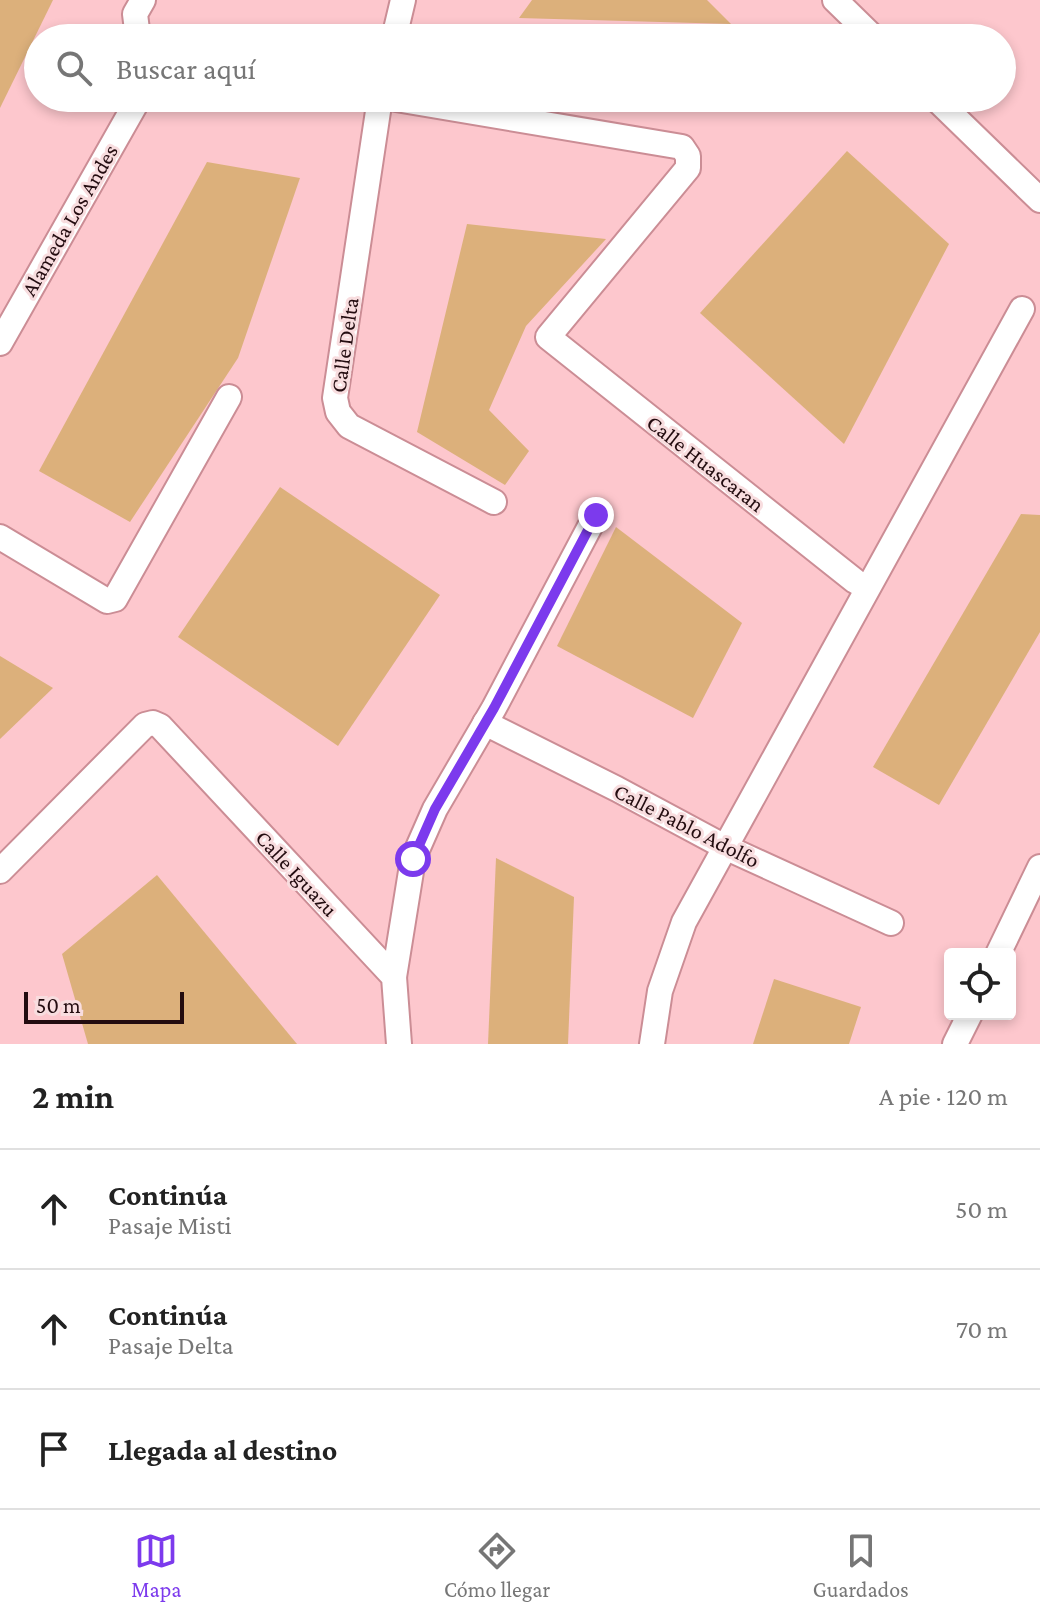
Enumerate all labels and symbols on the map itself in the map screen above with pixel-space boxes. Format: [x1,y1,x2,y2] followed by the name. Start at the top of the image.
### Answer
[16,140,123,300] street label: Alameda Los Andes
[325,296,364,394] street label: Calle Delta
[642,410,769,517] street label: Calle Huascaran
[578,497,614,533] route end
[610,778,764,873] street label: Calle Pablo Adolfo
[250,825,343,922] street label: Calle Iguazu
[395,841,431,877] route start
[24,988,184,1024] scale bar

